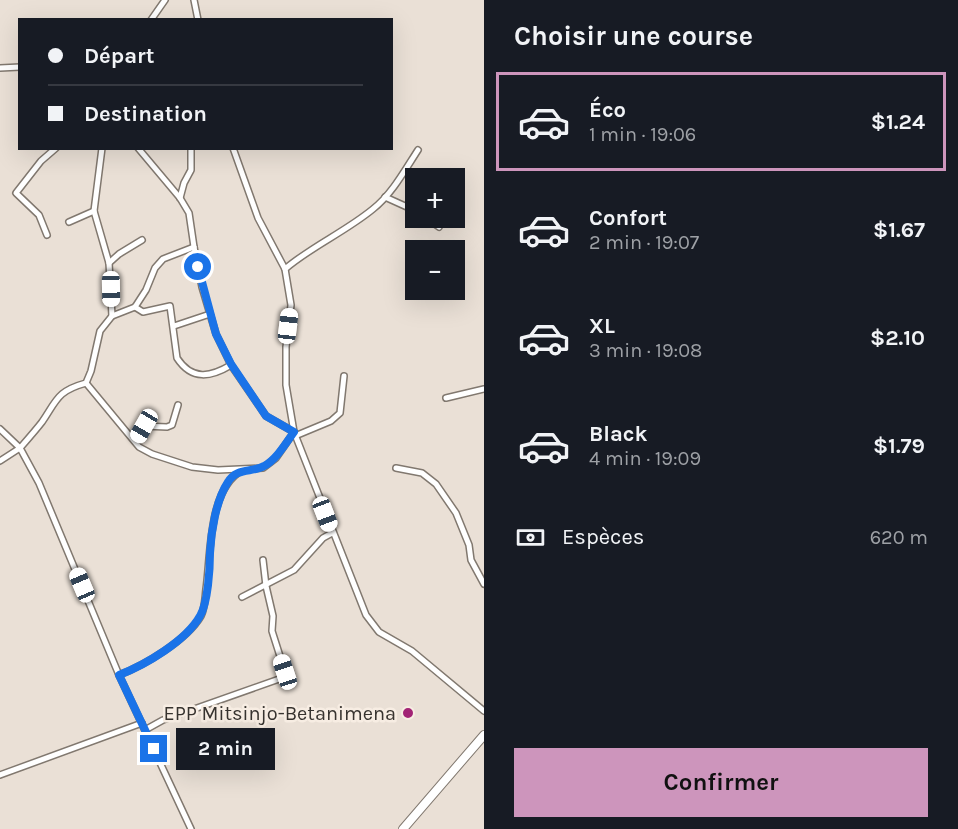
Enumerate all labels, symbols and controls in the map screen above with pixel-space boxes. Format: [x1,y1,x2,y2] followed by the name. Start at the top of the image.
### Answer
[514,20,753,52] text: Choisir une course
[84,43,154,69] text: Départ
[517,95,571,149] icon: car
[589,97,626,123] text: Éco
[84,101,207,127] text: Destination
[871,109,925,135] text: $1.24
[589,123,696,146] text: 1 min · 19:06
[405,168,465,300] map controls
[405,168,465,228] button: +
[517,203,571,257] icon: car
[589,205,667,231] text: Confort
[873,217,925,243] text: $1.67
[589,231,699,254] text: 2 min · 19:07
[405,240,465,300] button: −
[184,253,211,280] route start
[102,271,120,307] car
[277,307,299,345] car
[517,311,571,365] icon: car
[589,313,615,339] text: XL
[870,325,925,351] text: $2.10
[589,339,702,362] text: 3 min · 19:08
[127,406,161,446] car
[517,419,571,473] icon: car
[589,421,648,447] text: Black
[873,433,925,459] text: $1.79
[589,447,701,470] text: 4 min · 19:09
[310,494,340,534] car
[514,521,547,554] icon: cash
[562,524,644,550] text: Espèces
[870,526,928,549] text: 620 m
[67,565,97,605] car
[271,652,299,692] car
[163,702,396,725] place label: EPP Mitsinjo-Betanimena
[401,706,415,720] marker: EPP Mitsinjo-Betanimena
[175,728,274,770] callout: 2 min
[140,735,167,762] route end
[198,737,253,760] text: 2 min
[514,748,928,817] button: Confirmer

